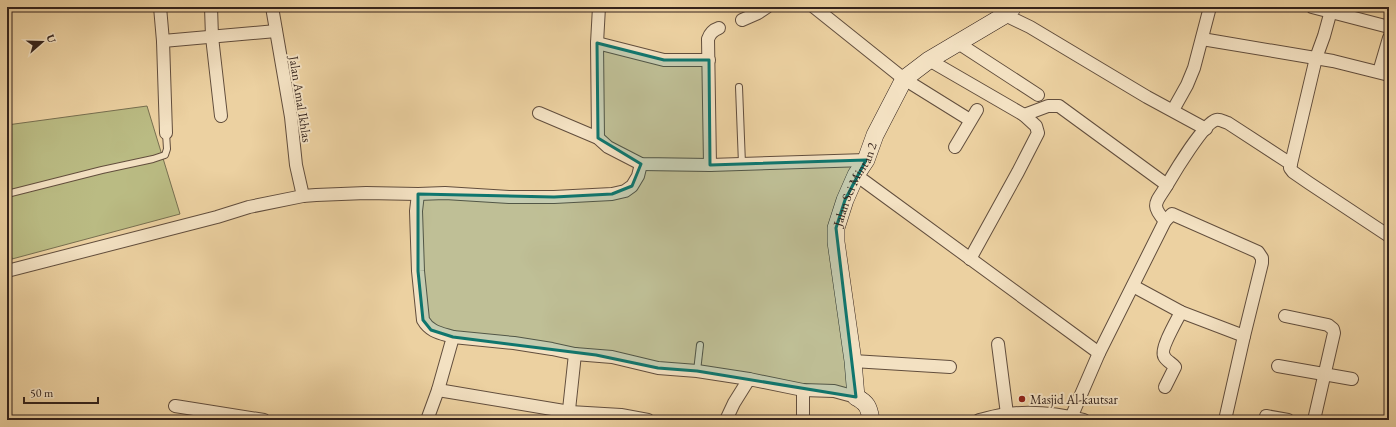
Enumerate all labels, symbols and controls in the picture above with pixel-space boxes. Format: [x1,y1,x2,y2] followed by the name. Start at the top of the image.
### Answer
[22,22,62,62] north arrow
[43,32,60,46] text: U
[285,54,316,143] street label: Jalan Amal Ikhlas
[829,139,881,230] street label: Jalan Sei Mintan 2
[24,379,98,405] scale bar
[30,385,54,401] text: 50 m
[1030,391,1118,408] place label: Masjid Al-kautsar
[1017,394,1027,404] marker: Masjid Al-kautsar

